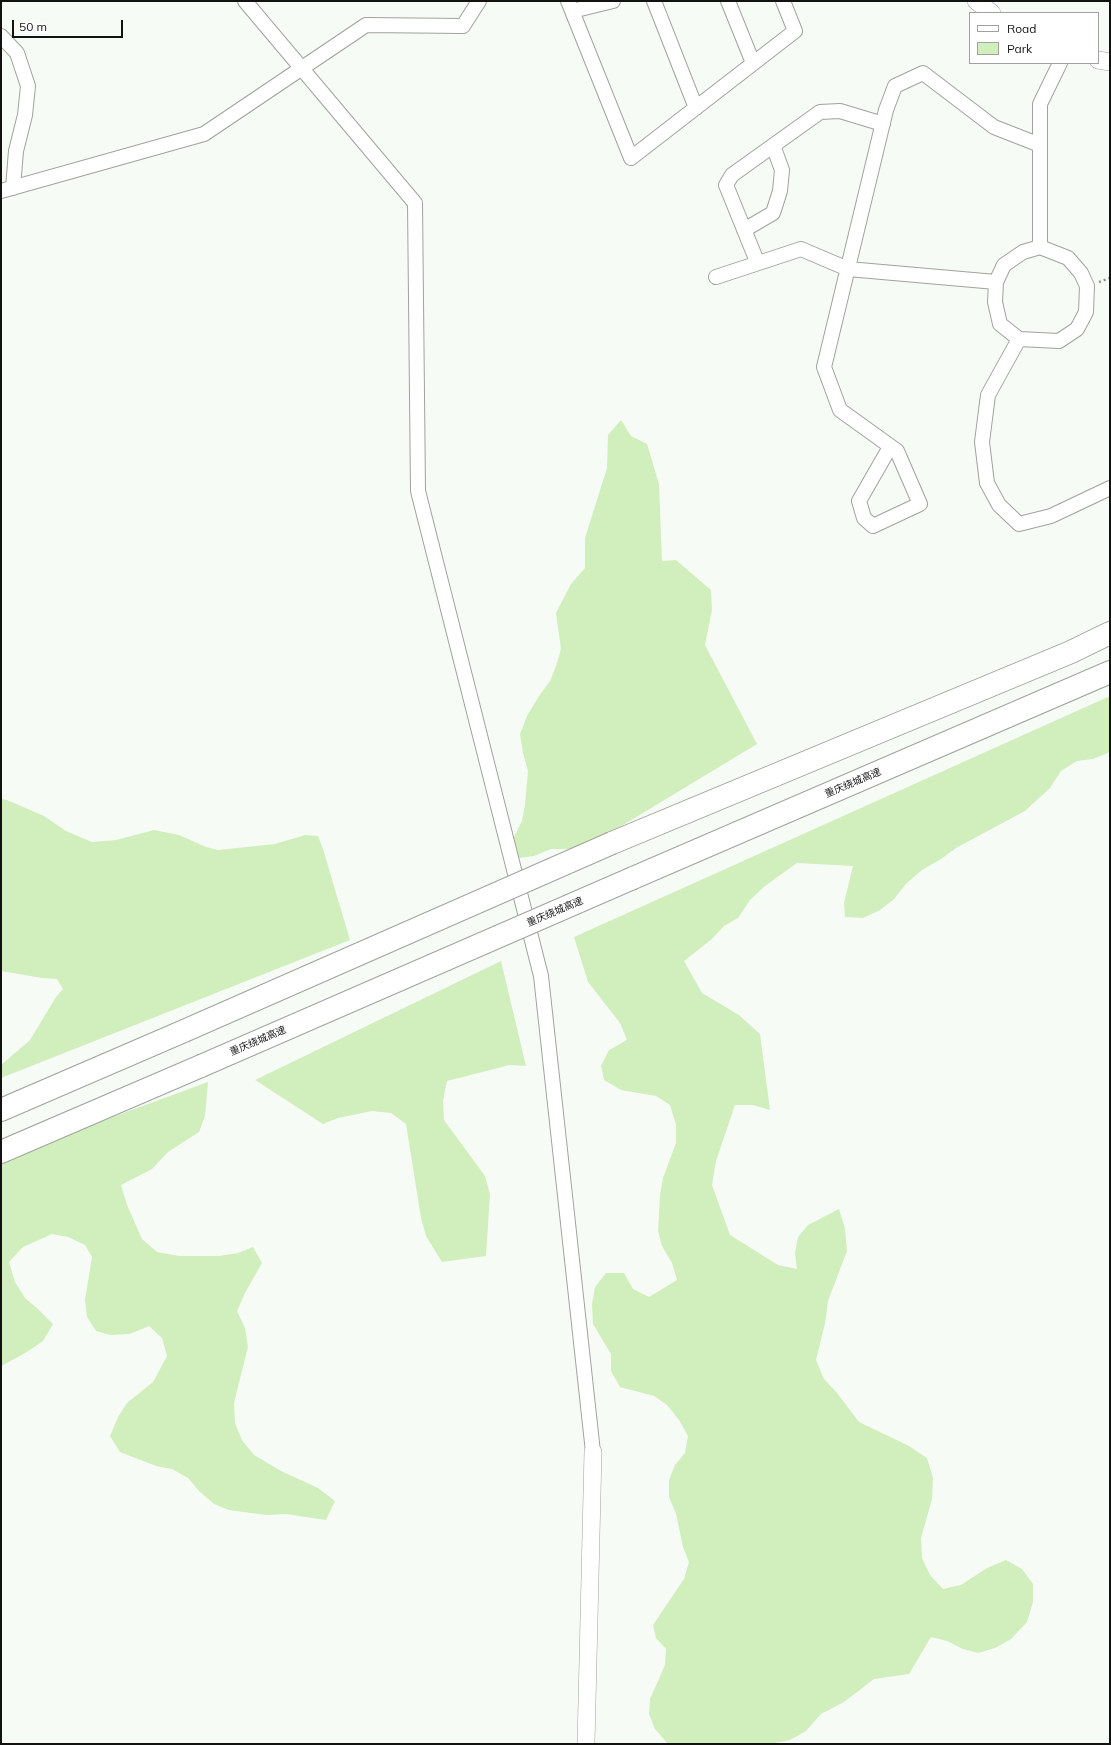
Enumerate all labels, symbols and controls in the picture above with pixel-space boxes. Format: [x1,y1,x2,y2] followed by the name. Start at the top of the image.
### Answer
[14,12,125,38] scale bar
[969,12,1099,64] legend
[19,19,47,34] text: 50 m
[1007,21,1036,36] text: Road
[1007,41,1032,56] text: Park
[823,766,883,800] street label: 重庆绕城高速
[525,895,585,929] street label: 重庆绕城高速
[228,1024,288,1058] street label: 重庆绕城高速

